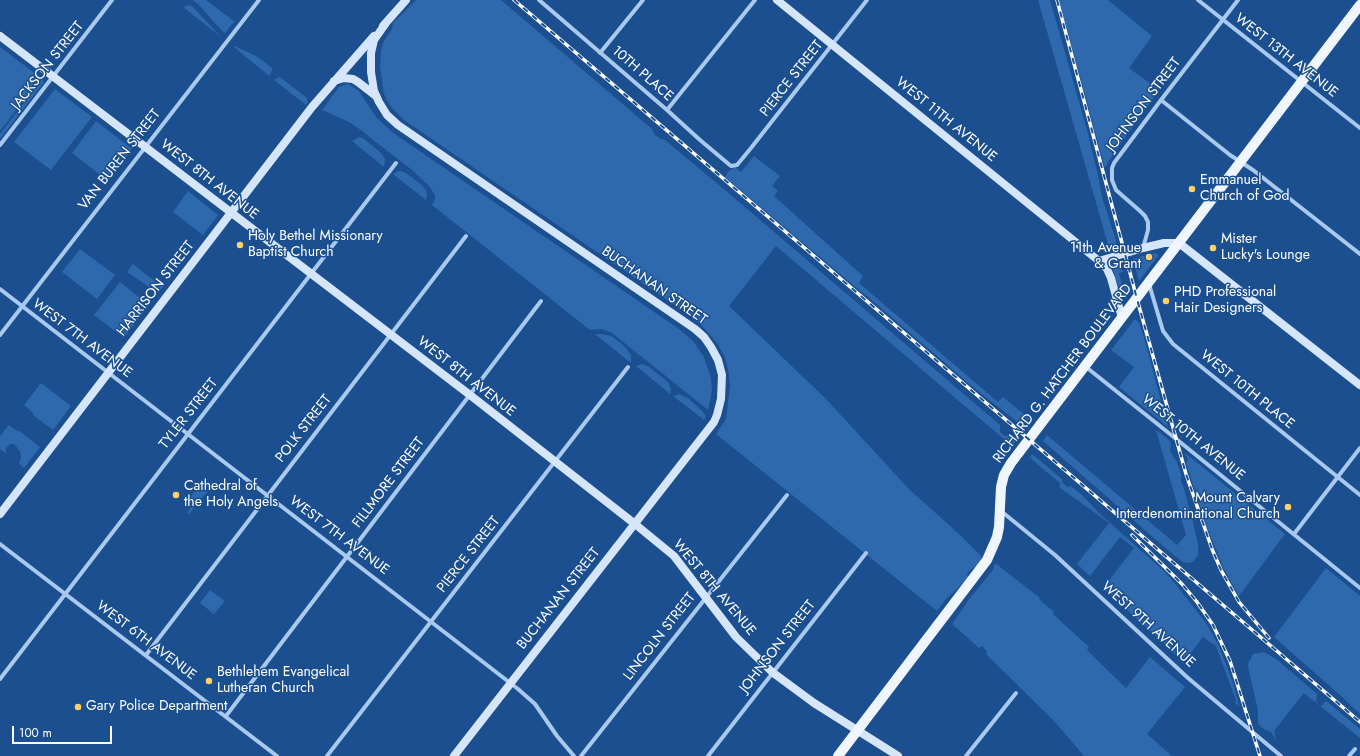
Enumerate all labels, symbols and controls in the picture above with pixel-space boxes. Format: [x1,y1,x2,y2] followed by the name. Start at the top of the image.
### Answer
[1231,11,1341,101] street label: WEST 13TH AVENUE
[8,19,88,113] street label: JACKSON STREET
[757,38,827,120] street label: PIERCE STREET
[608,43,676,105] street label: 10TH PLACE
[1103,55,1185,155] street label: JOHNSON STREET
[892,74,1000,166] street label: WEST 11TH AVENUE
[75,106,165,214] street label: VAN BUREN STREET
[157,136,261,224] street label: WEST 8TH AVENUE
[1200,173,1289,206] place label: Emmanuel Church of God
[1187,184,1197,194] marker: Emmanuel Church of God
[248,229,383,262] place label: Holy Bethel Missionary Baptist Church
[1221,232,1310,264] place label: Mister Lucky's Lounge
[114,238,198,340] street label: HARRISON STREET
[235,240,245,250] marker: Holy Bethel Missionary Baptist Church
[1070,241,1141,274] place label: 11th Avenue & Grant
[598,243,710,329] street label: BUCHANAN STREET
[1208,243,1218,253] marker: Mister Lucky's Lounge
[1144,252,1154,262] marker: 11th Avenue & Grant
[990,281,1136,467] street label: RICHARD G. HATCHER BOULEVARD
[1174,285,1276,318] place label: PHD Professional Hair Designers
[29,296,135,382] street label: WEST 7TH AVENUE
[1161,296,1171,306] marker: PHD Professional Hair Designers
[414,333,518,421] street label: WEST 8TH AVENUE
[1197,347,1297,433] street label: WEST 10TH PLACE
[156,375,222,453] street label: TYLER STREET
[1138,391,1248,485] street label: WEST 10TH AVENUE
[272,392,336,466] street label: POLK STREET
[349,434,429,532] street label: FILLMORE STREET
[184,479,278,512] place label: Cathedral of the Holy Angels
[171,490,181,500] marker: Cathedral of the Holy Angels
[1116,491,1280,524] place label: Mount Calvary Interdenominational Church
[286,493,392,579] street label: WEST 7TH AVENUE
[1283,502,1293,512] marker: Mount Calvary Interdenominational Church
[434,514,504,596] street label: PIERCE STREET
[669,537,759,639] street label: WEST 8TH AVENUE
[514,545,604,653] street label: BUCHANAN STREET
[1098,578,1198,672] street label: WEST 9TH AVENUE
[621,590,699,684] street label: LINCOLN STREET
[737,597,819,697] street label: JOHNSON STREET
[93,598,199,684] street label: WEST 6TH AVENUE
[217,665,349,698] place label: Bethlehem Evangelical Lutheran Church
[204,676,214,686] marker: Bethlehem Evangelical Lutheran Church
[86,699,227,715] place label: Gary Police Department
[73,702,83,712] marker: Gary Police Department
[14,718,114,744] scale bar
[19,724,52,742] text: 100 m

